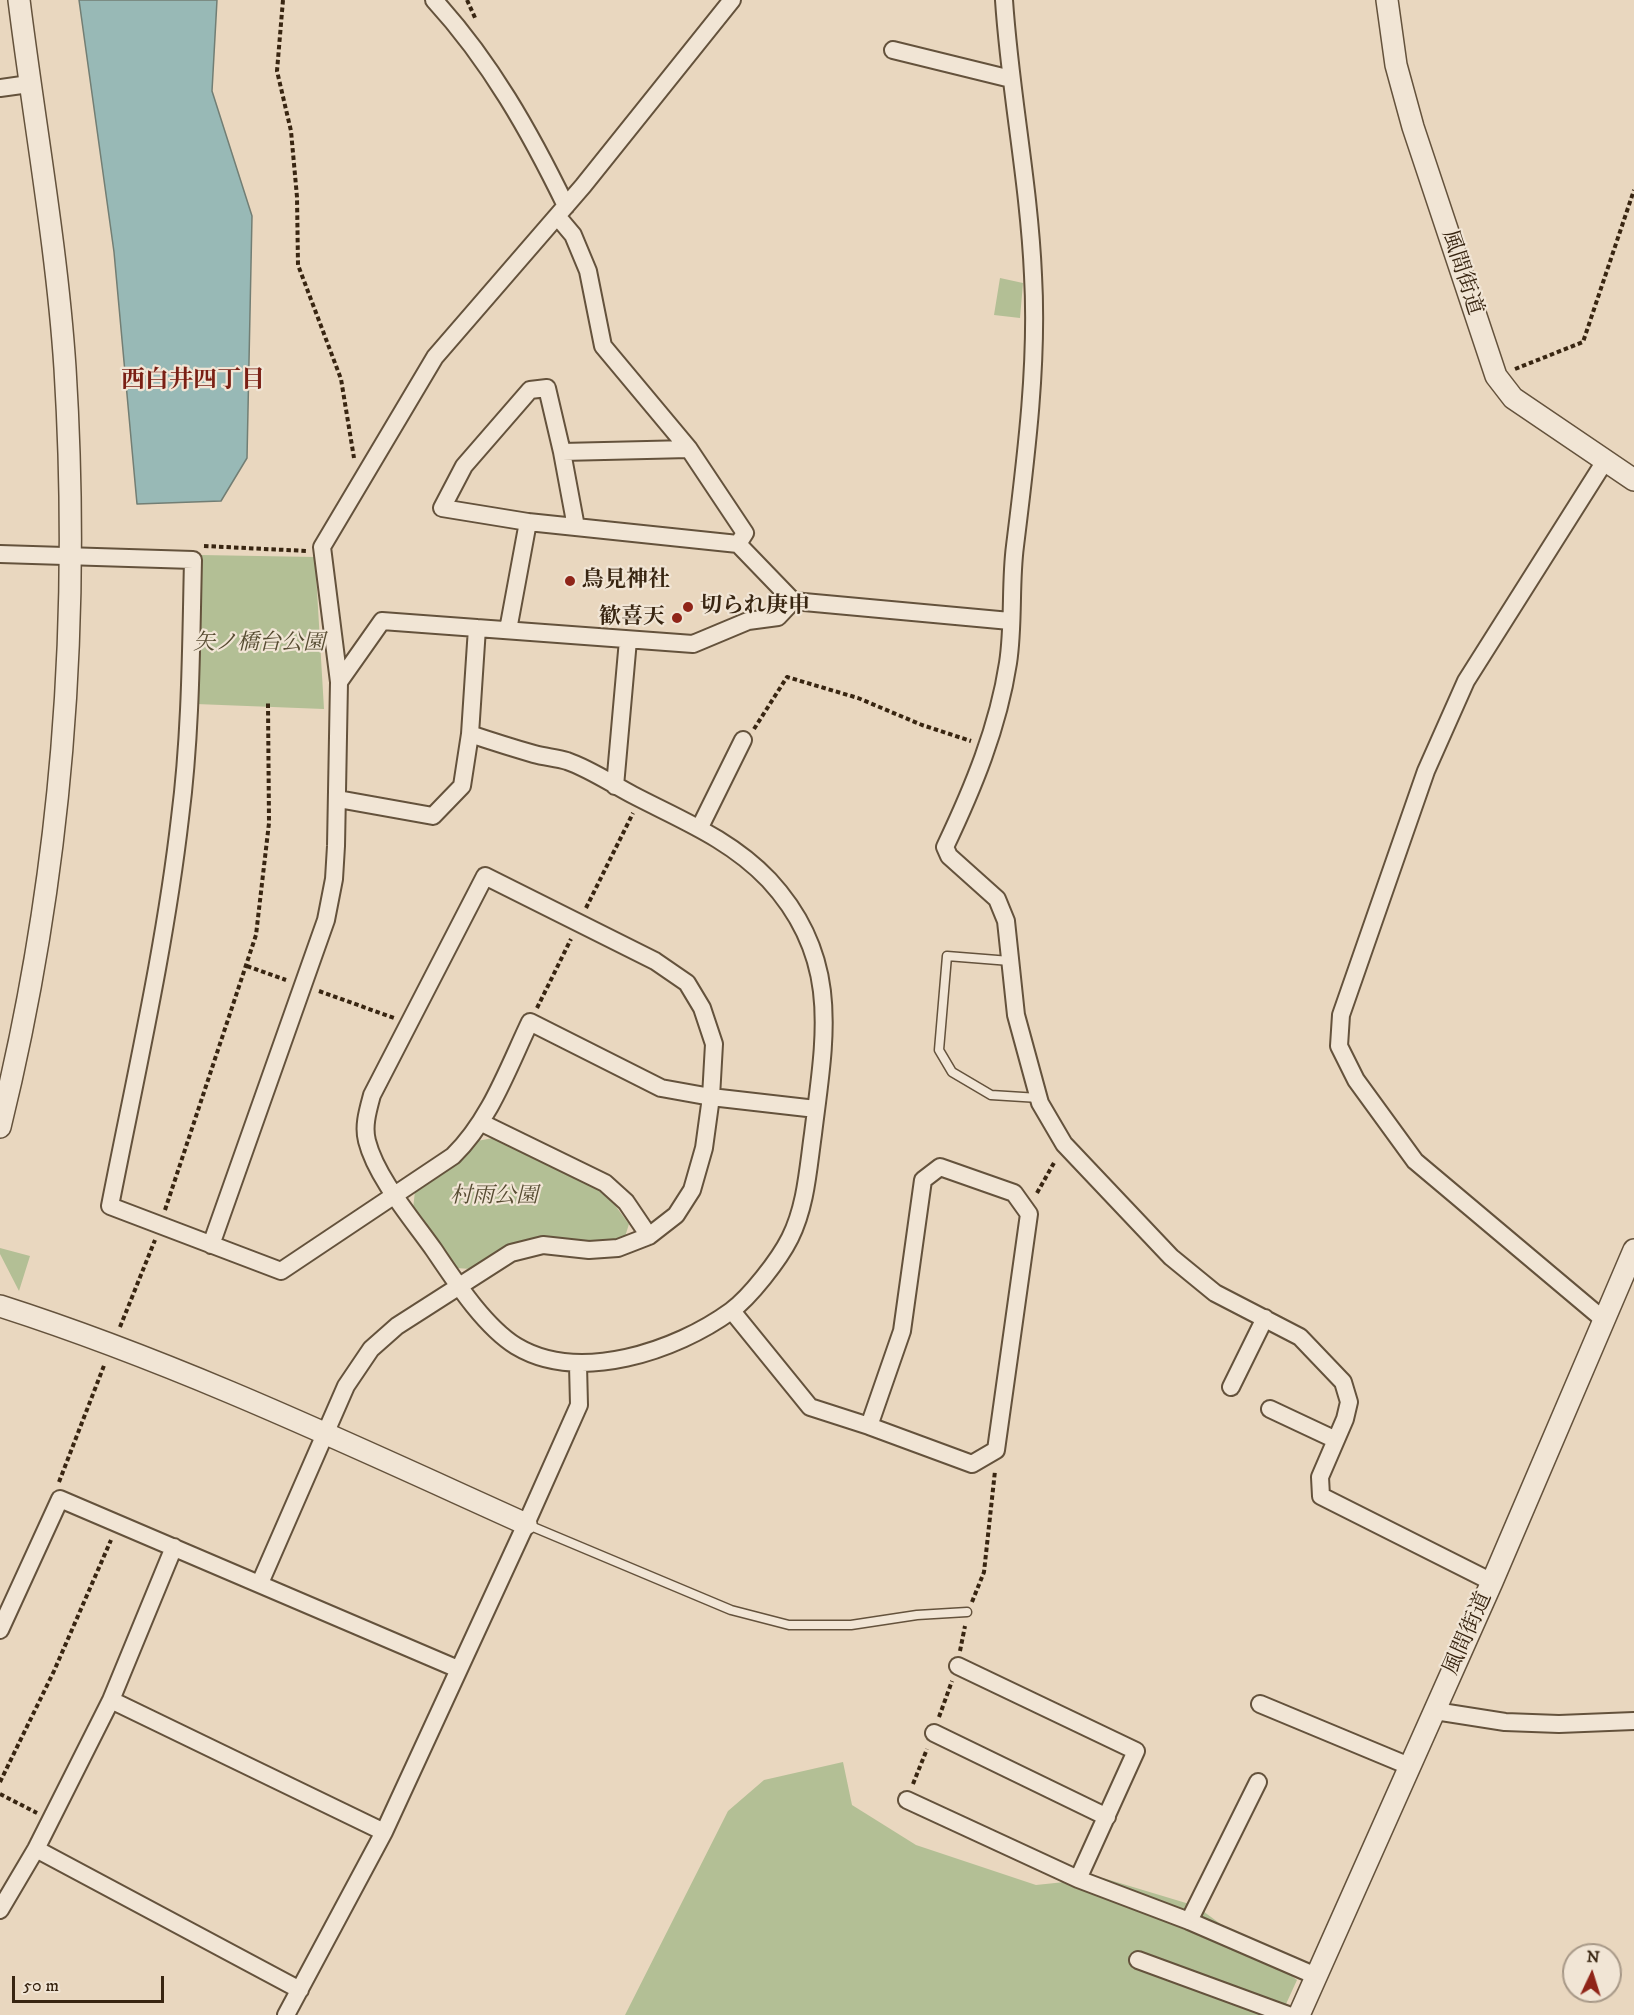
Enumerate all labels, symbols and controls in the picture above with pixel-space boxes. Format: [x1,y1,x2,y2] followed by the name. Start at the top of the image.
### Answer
[1435,227,1487,319] street label: 風間街道
[121,368,265,396] district label: 西白井四丁目
[582,568,670,594] place label: 鳥見神社
[563,574,577,588] marker: 鳥見神社
[700,594,810,620] place label: 切られ庚申
[681,600,695,614] marker: 切られ庚申
[599,605,665,631] place label: 歓喜天
[670,611,684,625] marker: 歓喜天
[193,631,325,657] park label: 矢ノ橋台公園
[450,1184,538,1210] park label: 村雨公園
[1439,1588,1499,1680] street label: 風間街道
[1562,1943,1622,2003] north arrow
[1586,1947,1600,1967] text: N
[15,1964,166,2002] scale bar
[23,1975,59,1997] text: 50 m

